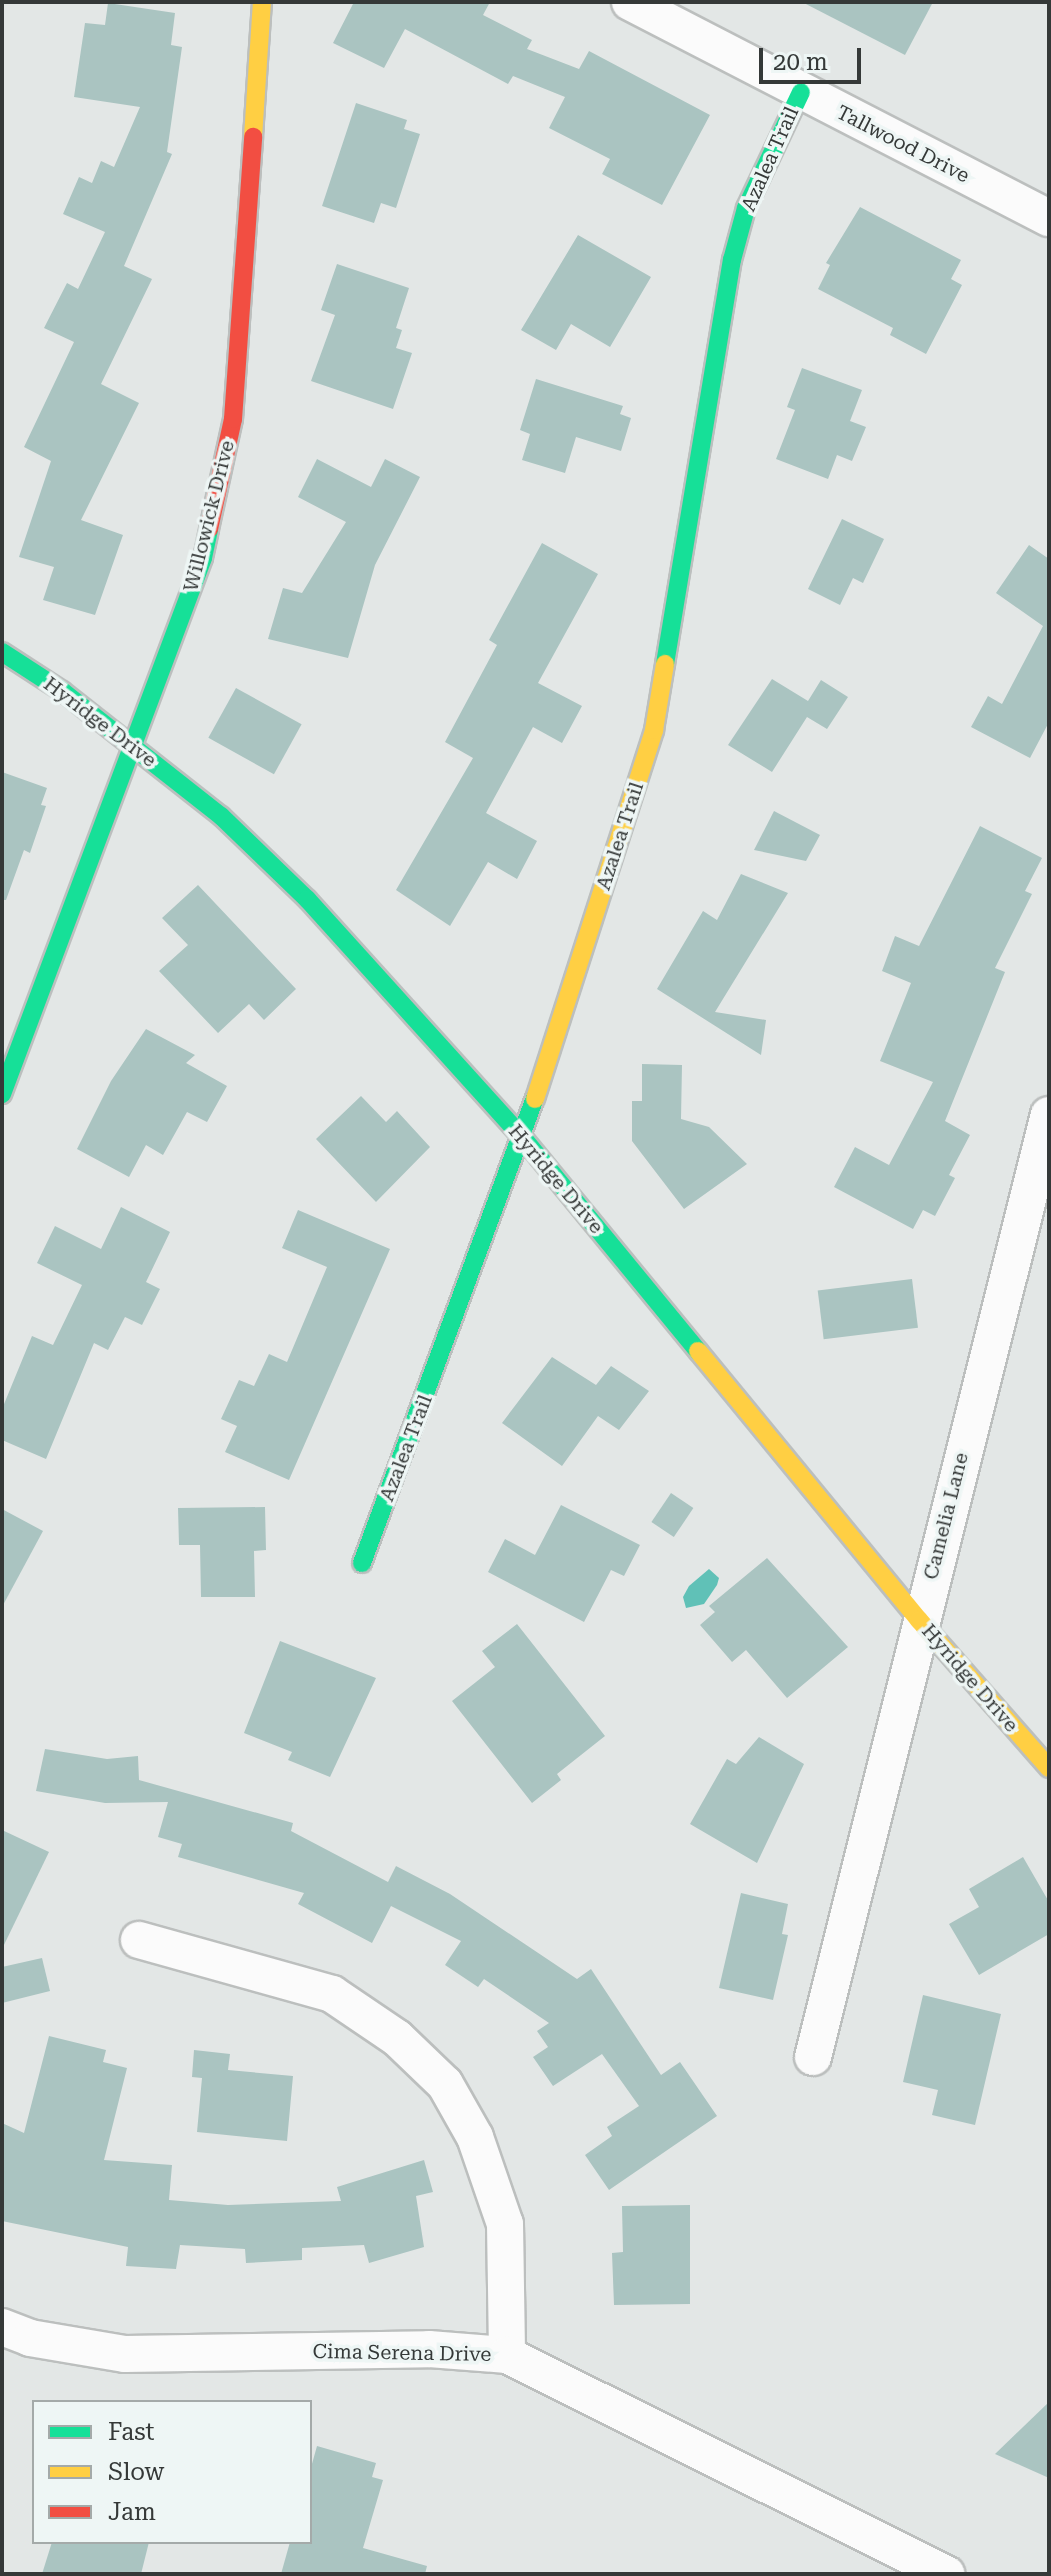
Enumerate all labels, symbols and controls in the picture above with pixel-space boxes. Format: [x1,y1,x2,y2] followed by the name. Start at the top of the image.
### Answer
[763,32,865,82] scale bar
[773,48,828,76] text: 20 m
[832,100,974,188] street label: Tallwood Drive
[736,103,804,215] street label: Azalea Trail
[179,438,239,594] street label: Willowick Drive
[39,672,161,772] street label: Hyridge Drive
[591,779,649,893] street label: Azalea Trail
[503,1120,609,1238] street label: Hyridge Drive
[375,1391,437,1505] street label: Azalea Trail
[919,1450,973,1582] street label: Camelia Lane
[917,1619,1023,1737] street label: Hyridge Drive
[312,2339,492,2367] street label: Cima Serena Drive
[32,2400,312,2544] legend
[108,2418,155,2446] text: Fast
[108,2458,164,2486] text: Slow
[108,2498,156,2526] text: Jam

